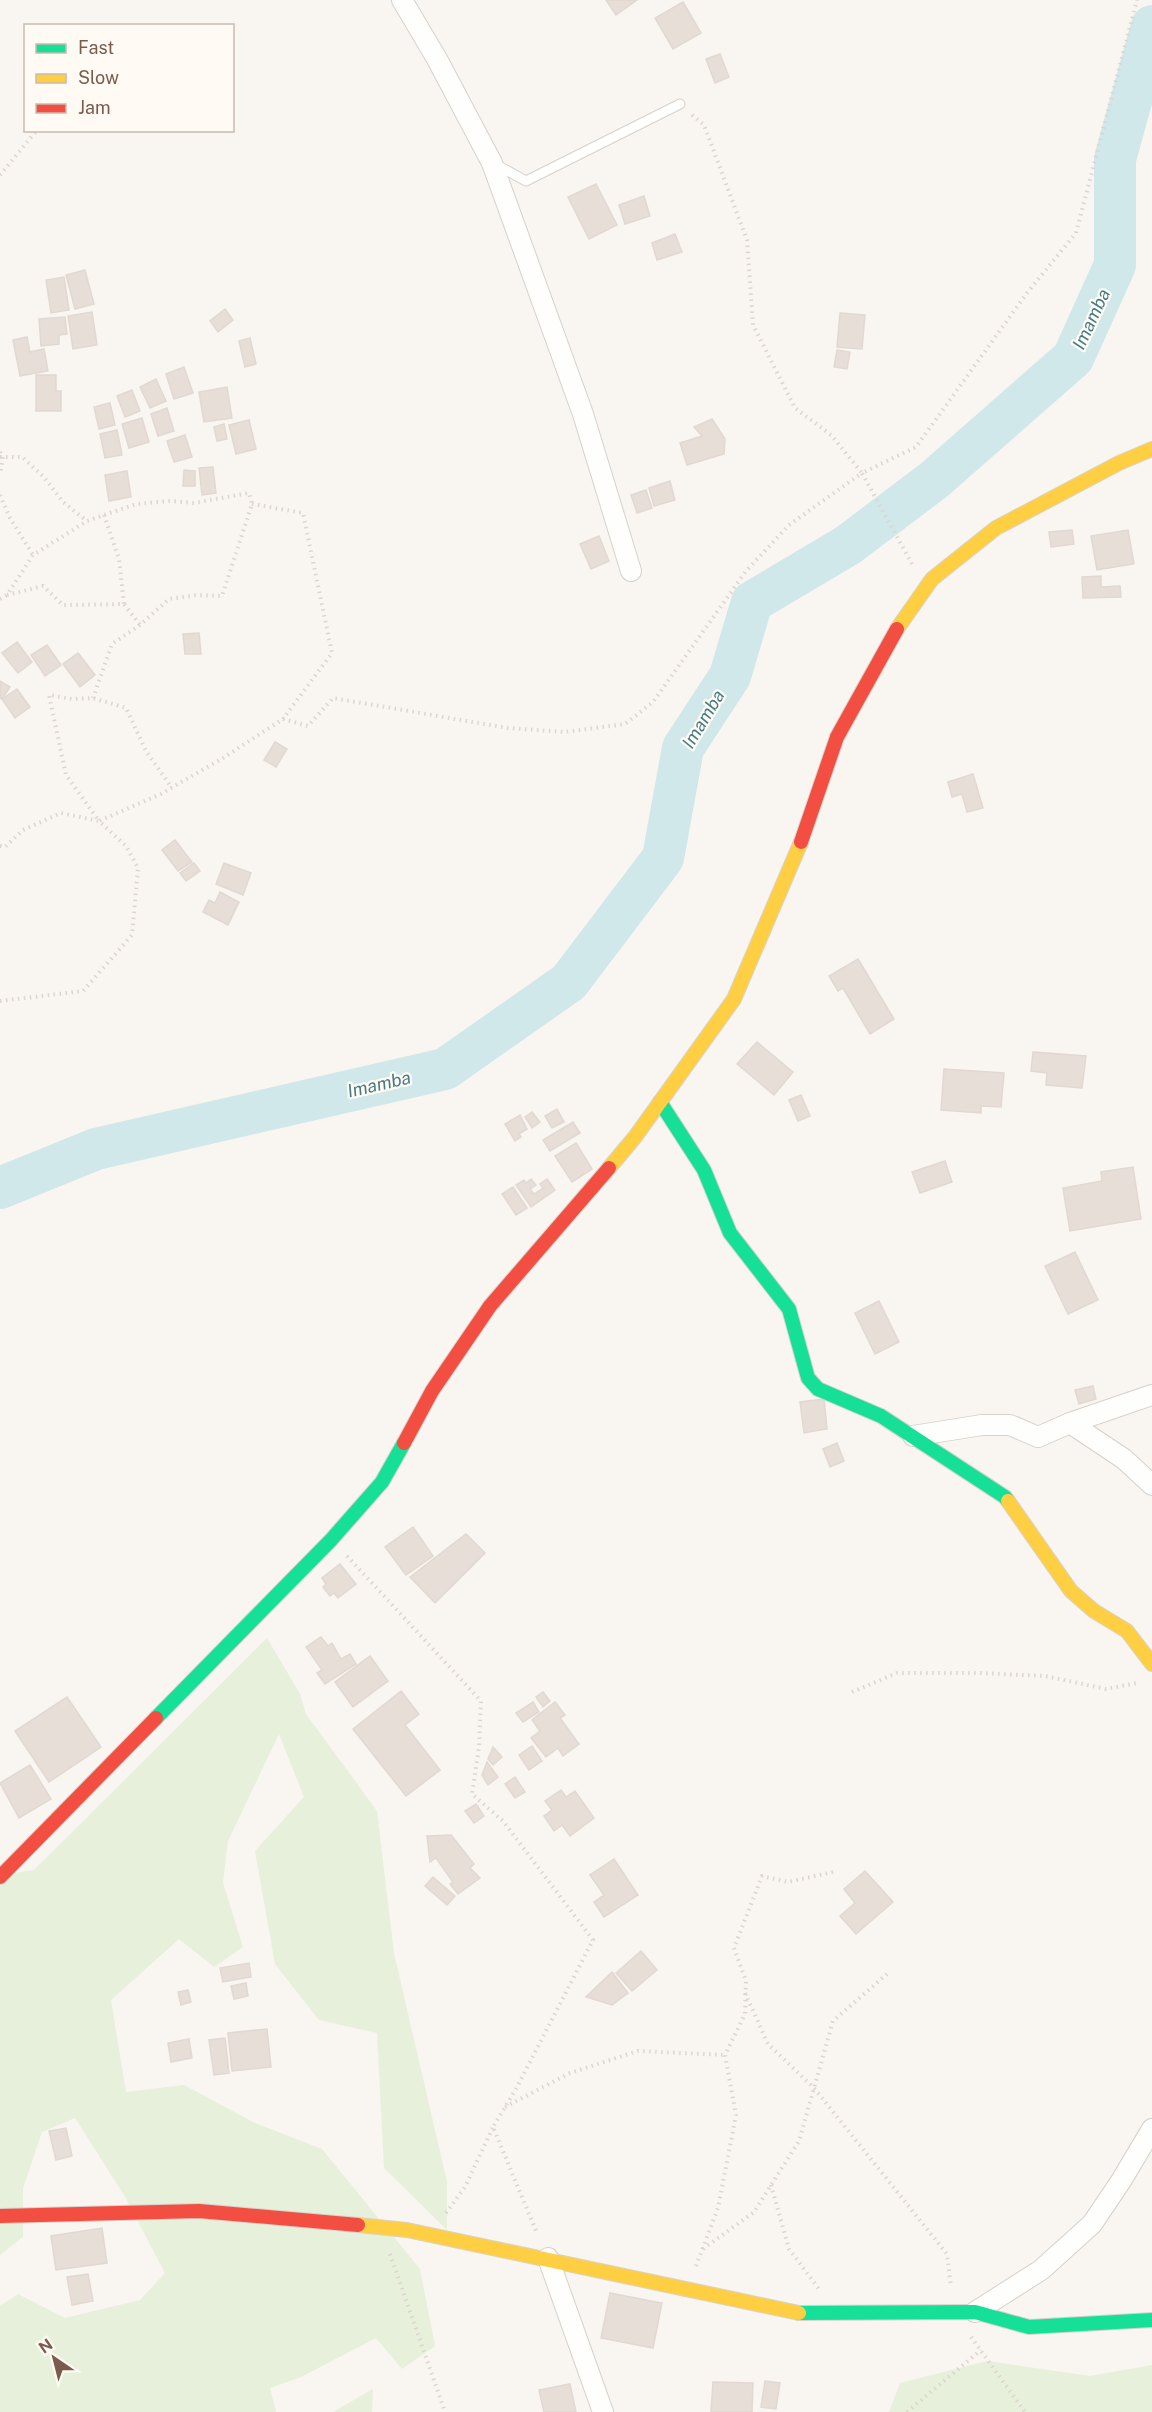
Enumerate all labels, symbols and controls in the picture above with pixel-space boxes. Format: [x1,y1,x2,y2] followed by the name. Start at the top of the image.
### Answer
[24,24,234,132] legend
[78,37,114,58] text: Fast
[78,67,119,88] text: Slow
[78,97,111,118] text: Jam
[1068,285,1114,353] water label: Imamba
[677,686,729,752] water label: Imamba
[345,1067,413,1101] water label: Imamba
[24,2328,84,2388] north arrow
[35,2335,56,2357] text: N

